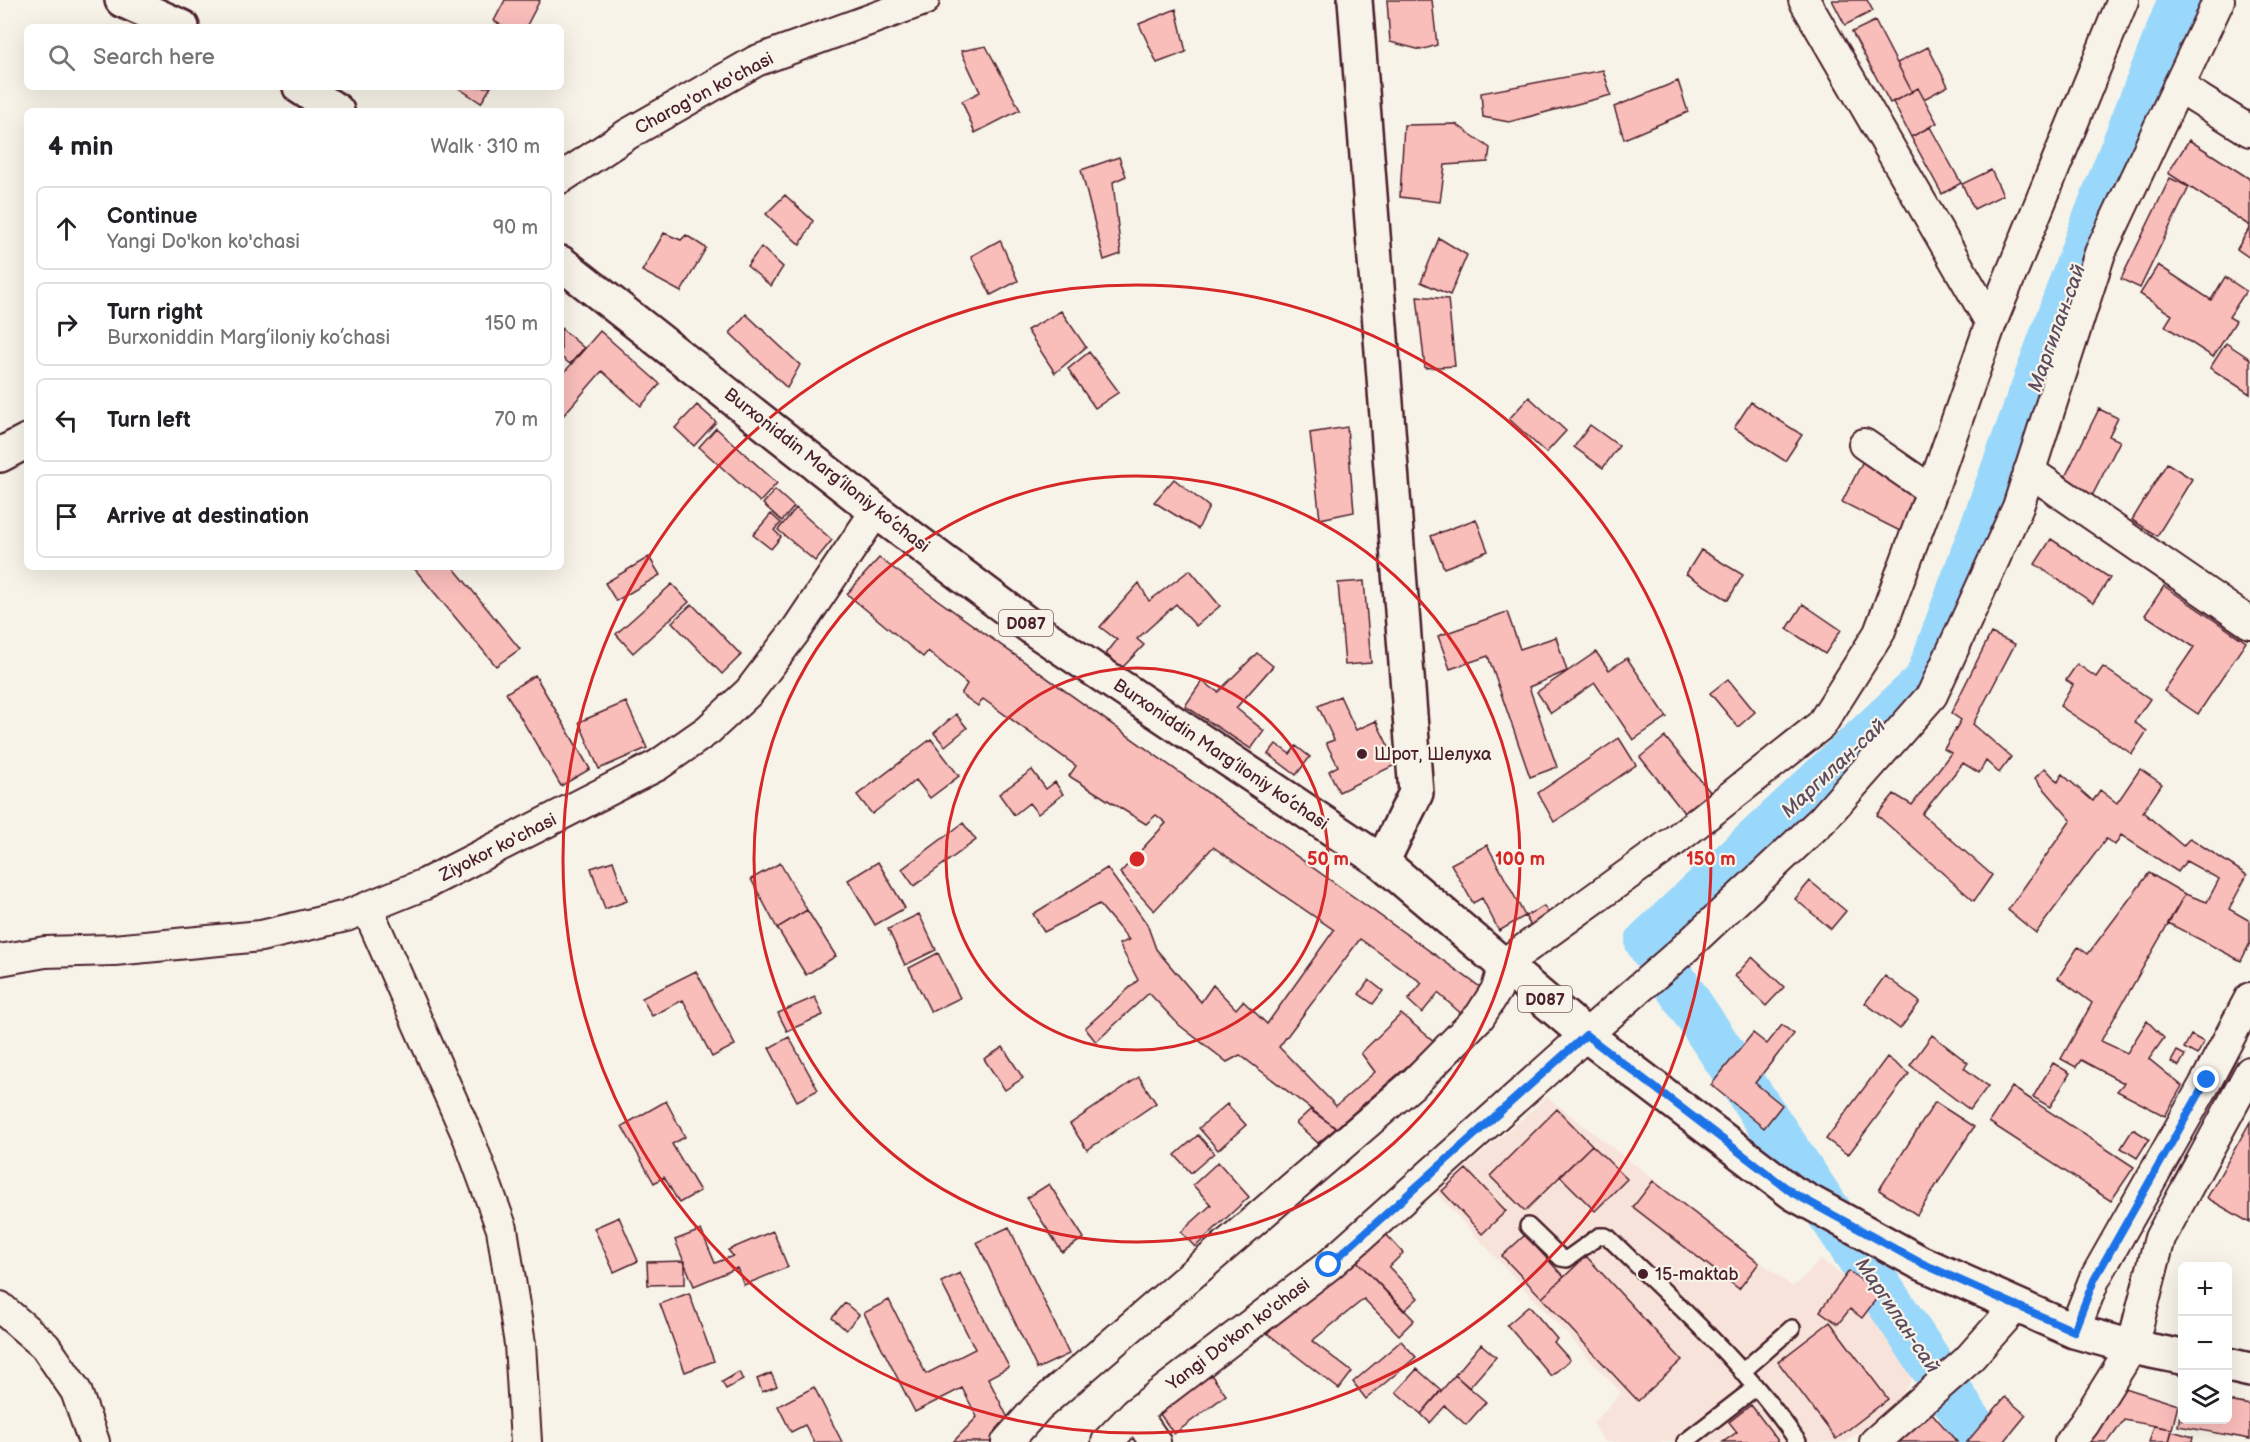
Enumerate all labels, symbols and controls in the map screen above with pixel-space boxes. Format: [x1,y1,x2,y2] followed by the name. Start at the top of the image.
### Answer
[24,24,564,90] search box
[45,41,78,74] icon: search
[93,44,215,71] text: Search here
[631,48,777,139] street label: Charog'on ko'chasi
[48,132,113,163] text: 4 min
[431,135,540,159] text: Walk · 310 m
[107,203,197,230] text: Continue
[50,212,83,245] icon: ahead
[493,216,538,240] text: 90 m
[107,230,300,254] text: Yangi Do'kon ko'chasi
[2023,261,2091,395] water label: Маргилан-сай
[107,299,203,326] text: Turn right
[50,308,83,341] icon: right
[485,312,538,336] text: 150 m
[107,326,390,350] text: Burxoniddin Marg’iloniy ko’chasi
[720,384,934,557] street label: Burxoniddin Marg’iloniy ko’chasi
[50,404,83,437] icon: left
[107,407,191,434] text: Turn left
[494,408,538,432] text: 70 m
[50,500,83,533] icon: arrive
[107,503,309,530] text: Arrive at destination
[999,610,1053,636] road number: D087
[1109,674,1332,834] street label: Burxoniddin Marg’iloniy ko’chasi
[1777,714,1891,823] water label: Маргилан-сай
[1374,744,1492,765] place label: Шрот, Шелуха
[1355,747,1369,761] marker: Шрот, Шелуха
[435,809,560,886] street label: Ziyokor ko'chasi
[1127,849,1147,869] centre of rings
[1307,849,1349,870] text: 50 m
[1495,849,1545,870] text: 100 m
[1686,849,1736,870] text: 150 m
[1518,986,1572,1012] road number: D087
[2193,1066,2219,1092] route end
[1315,1251,1341,1277] route start
[1850,1253,1945,1378] water label: Маргилан-сай
[2178,1262,2232,1424] map controls
[2178,1262,2232,1316] button: +
[1655,1264,1739,1285] place label: 15-maktab
[1636,1267,1650,1281] marker: 15-maktab
[1162,1274,1314,1396] street label: Yangi Do'kon ko'chasi
[2178,1316,2232,1370] button: −
[2178,1370,2232,1424] button: layers

